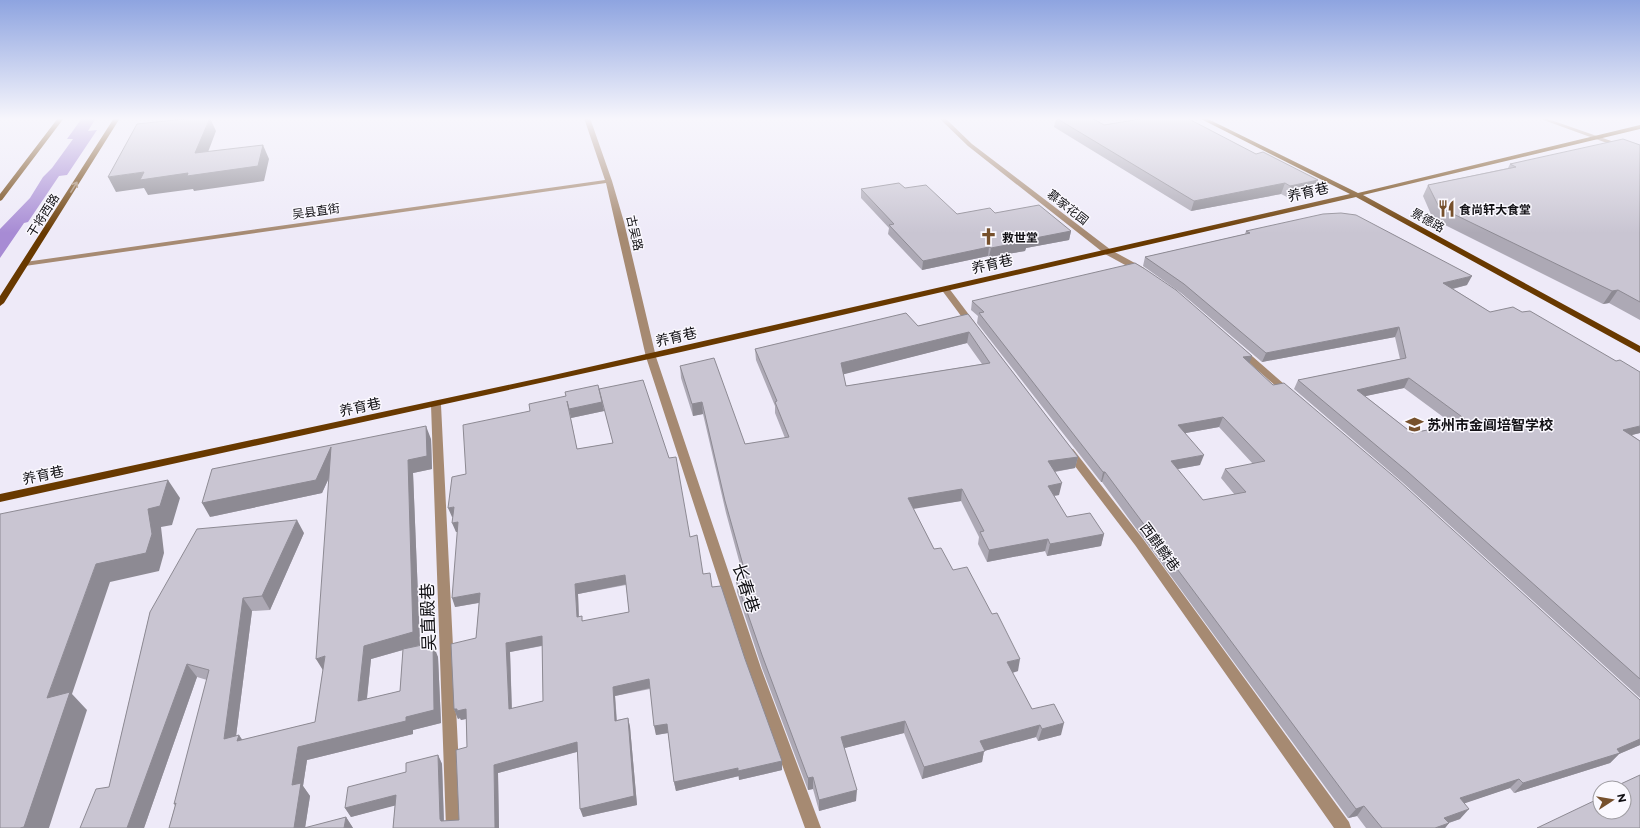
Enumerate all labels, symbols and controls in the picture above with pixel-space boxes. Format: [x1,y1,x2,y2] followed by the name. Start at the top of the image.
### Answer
[1286,179,1330,205] street label: 养育巷
[70,181,78,193] one-way arrow
[1044,186,1092,228] street label: 慕家花园
[24,191,62,239] street label: 干将西路
[1436,199,1456,219] restaurant icon: 食尚轩大食堂
[291,200,341,222] street label: 吴县直街
[1459,202,1531,217] place label: 食尚轩大食堂
[1409,205,1447,235] street label: 景德路
[624,214,646,252] street label: 古吴路
[979,227,999,247] church icon: 救世堂
[1002,230,1038,245] place label: 救世堂
[970,251,1014,277] street label: 养育巷
[654,324,698,350] street label: 养育巷
[338,394,382,420] street label: 养育巷
[1404,415,1424,435] school or university icon: 苏州市金阊培智学校
[1427,416,1553,434] place label: 苏州市金阊培智学校
[21,462,65,488] street label: 养育巷
[1136,519,1184,575] street label: 西麒麟巷
[729,561,763,615] street label: 长春巷
[417,583,439,651] street label: 吴直殿巷
[1592,780,1632,820] north arrow
[1614,792,1630,804] text: N

